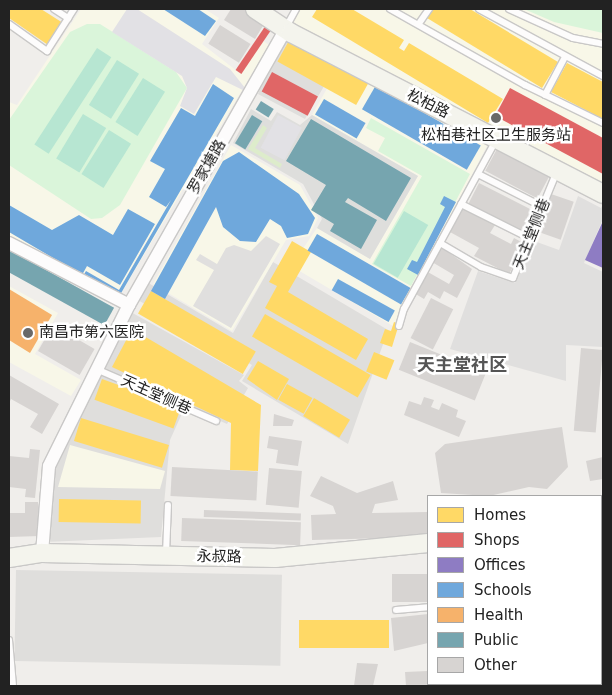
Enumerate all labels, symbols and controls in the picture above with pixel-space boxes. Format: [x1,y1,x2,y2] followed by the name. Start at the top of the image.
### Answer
[404,86,452,122] street label: 松柏路
[489,111,503,125] marker: 松柏巷社区卫生服务站
[421,127,571,145] place label: 松柏巷社区卫生服务站
[184,137,230,197] street label: 罗家塘路
[510,196,554,272] street label: 天主堂侧巷
[39,324,144,342] place label: 南昌市第六医院
[21,326,35,340] marker: 南昌市第六医院
[417,354,507,376] district label: 天主堂社区
[118,372,194,418] street label: 天主堂侧巷
[427,495,602,685] legend
[474,506,526,524] text: Homes
[474,531,520,549] text: Shops
[196,548,242,566] street label: 永叔路
[474,556,526,574] text: Offices
[474,581,532,599] text: Schools
[474,606,523,624] text: Health
[474,631,518,649] text: Public
[474,656,517,674] text: Other

